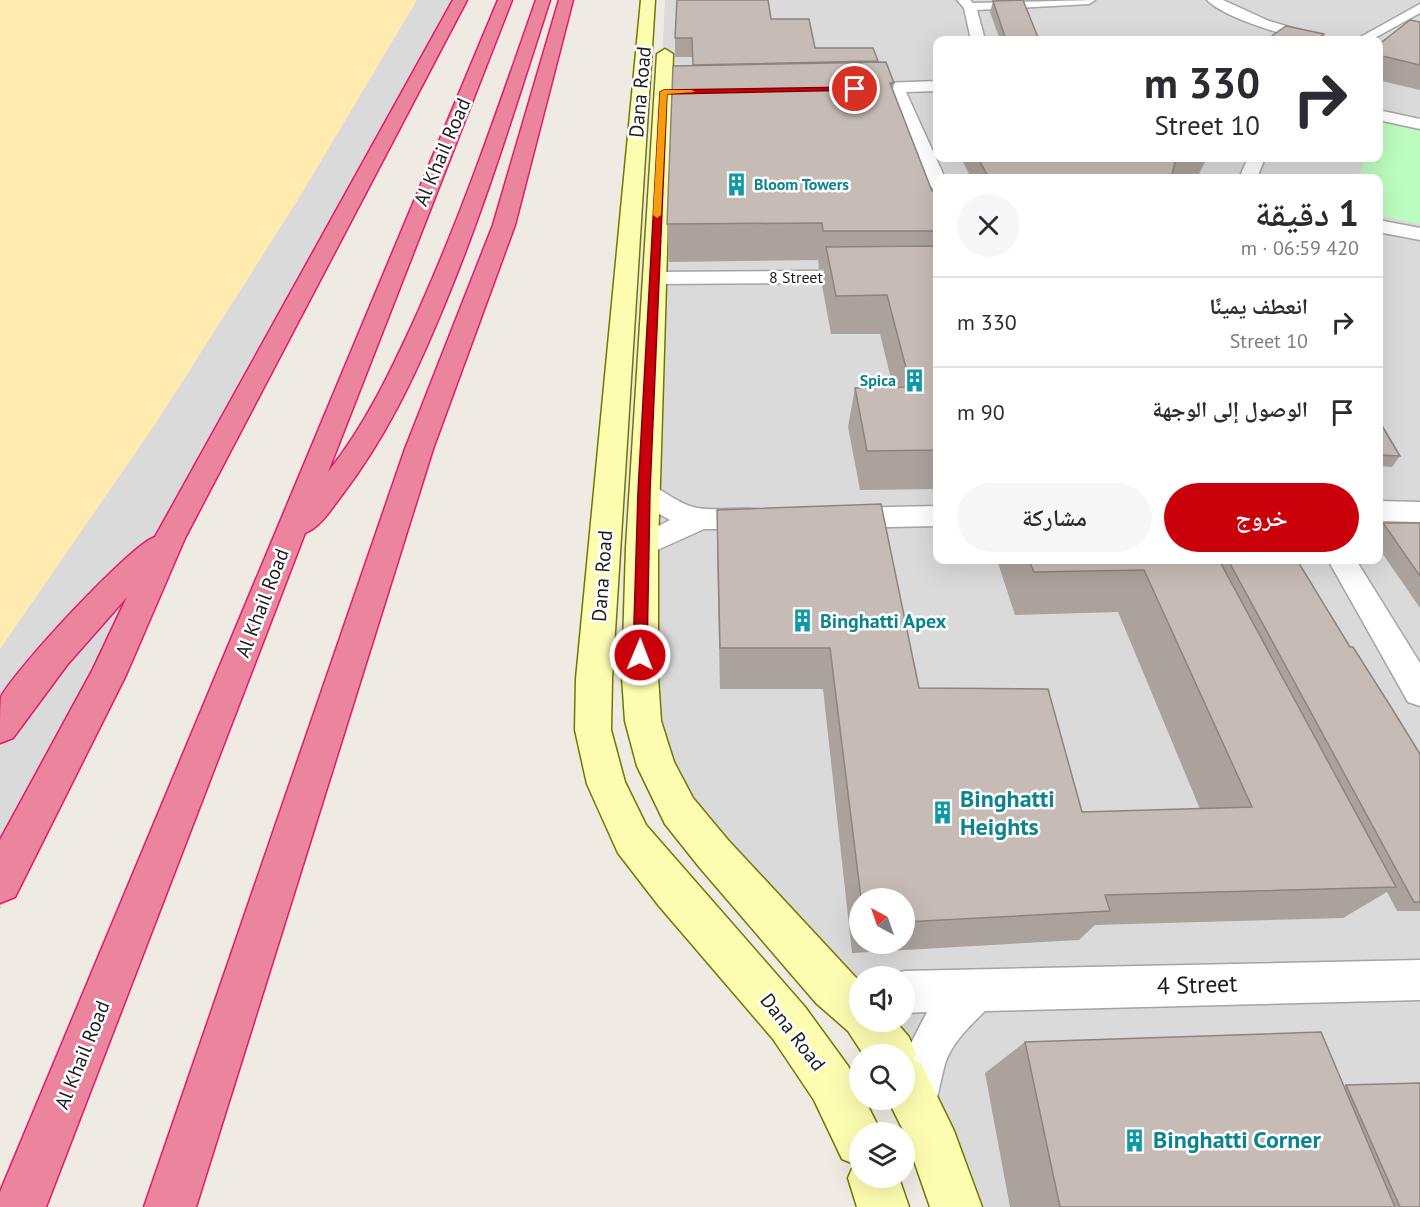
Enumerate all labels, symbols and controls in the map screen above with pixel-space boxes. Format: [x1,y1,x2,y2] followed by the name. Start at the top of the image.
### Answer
[623,45,657,139] street label: Dana Road
[1144,55,1260,110] text: 330 m
[1281,60,1359,138] icon: right
[829,63,880,114] pin
[838,72,871,105] icon: arrive
[408,94,476,210] street label: Al Khail Road
[1154,108,1260,142] text: 10 Street
[723,171,749,197] building icon: Bloom Towers
[754,174,849,194] place label: Bloom Towers
[1255,189,1359,236] text: 1 دقيقة
[957,194,1020,257] button: close
[1241,235,1359,261] text: 420 m · 06:59
[769,267,824,287] street label: 8 Street
[1209,292,1308,320] text: انعطف يمينًا
[1326,306,1359,339] icon: right
[957,308,1017,336] text: 330 m
[1230,328,1308,354] text: 10 Street
[901,367,927,393] building icon: Spica
[860,370,896,390] place label: Spica
[1152,395,1308,423] text: الوصول إلى الوجهة
[1326,396,1359,429] icon: arrive
[957,398,1005,426] text: 90 m
[957,483,1152,552] button: مشاركة
[1164,483,1359,552] button: خروج
[586,529,618,623] street label: Dana Road
[229,545,295,661] street label: Al Khail Road
[789,608,815,634] building icon: Binghatti Apex
[820,608,947,634] place label: Binghatti Apex
[608,623,672,687] position arrow
[960,783,1055,842] place label: Binghatti Heights
[929,800,955,826] building icon: Binghatti Heights
[849,888,915,954] north arrow
[849,888,915,1188] map controls
[849,966,915,1032] button: sound
[1156,968,1238,1001] street label: 4 Street
[755,988,831,1076] street label: Dana Road
[48,997,116,1113] street label: Al Khail Road
[849,1044,915,1110] button: search
[849,1122,915,1188] button: layers
[1153,1124,1322,1155] place label: Binghatti Corner
[1122,1127,1148,1153] building icon: Binghatti Corner

